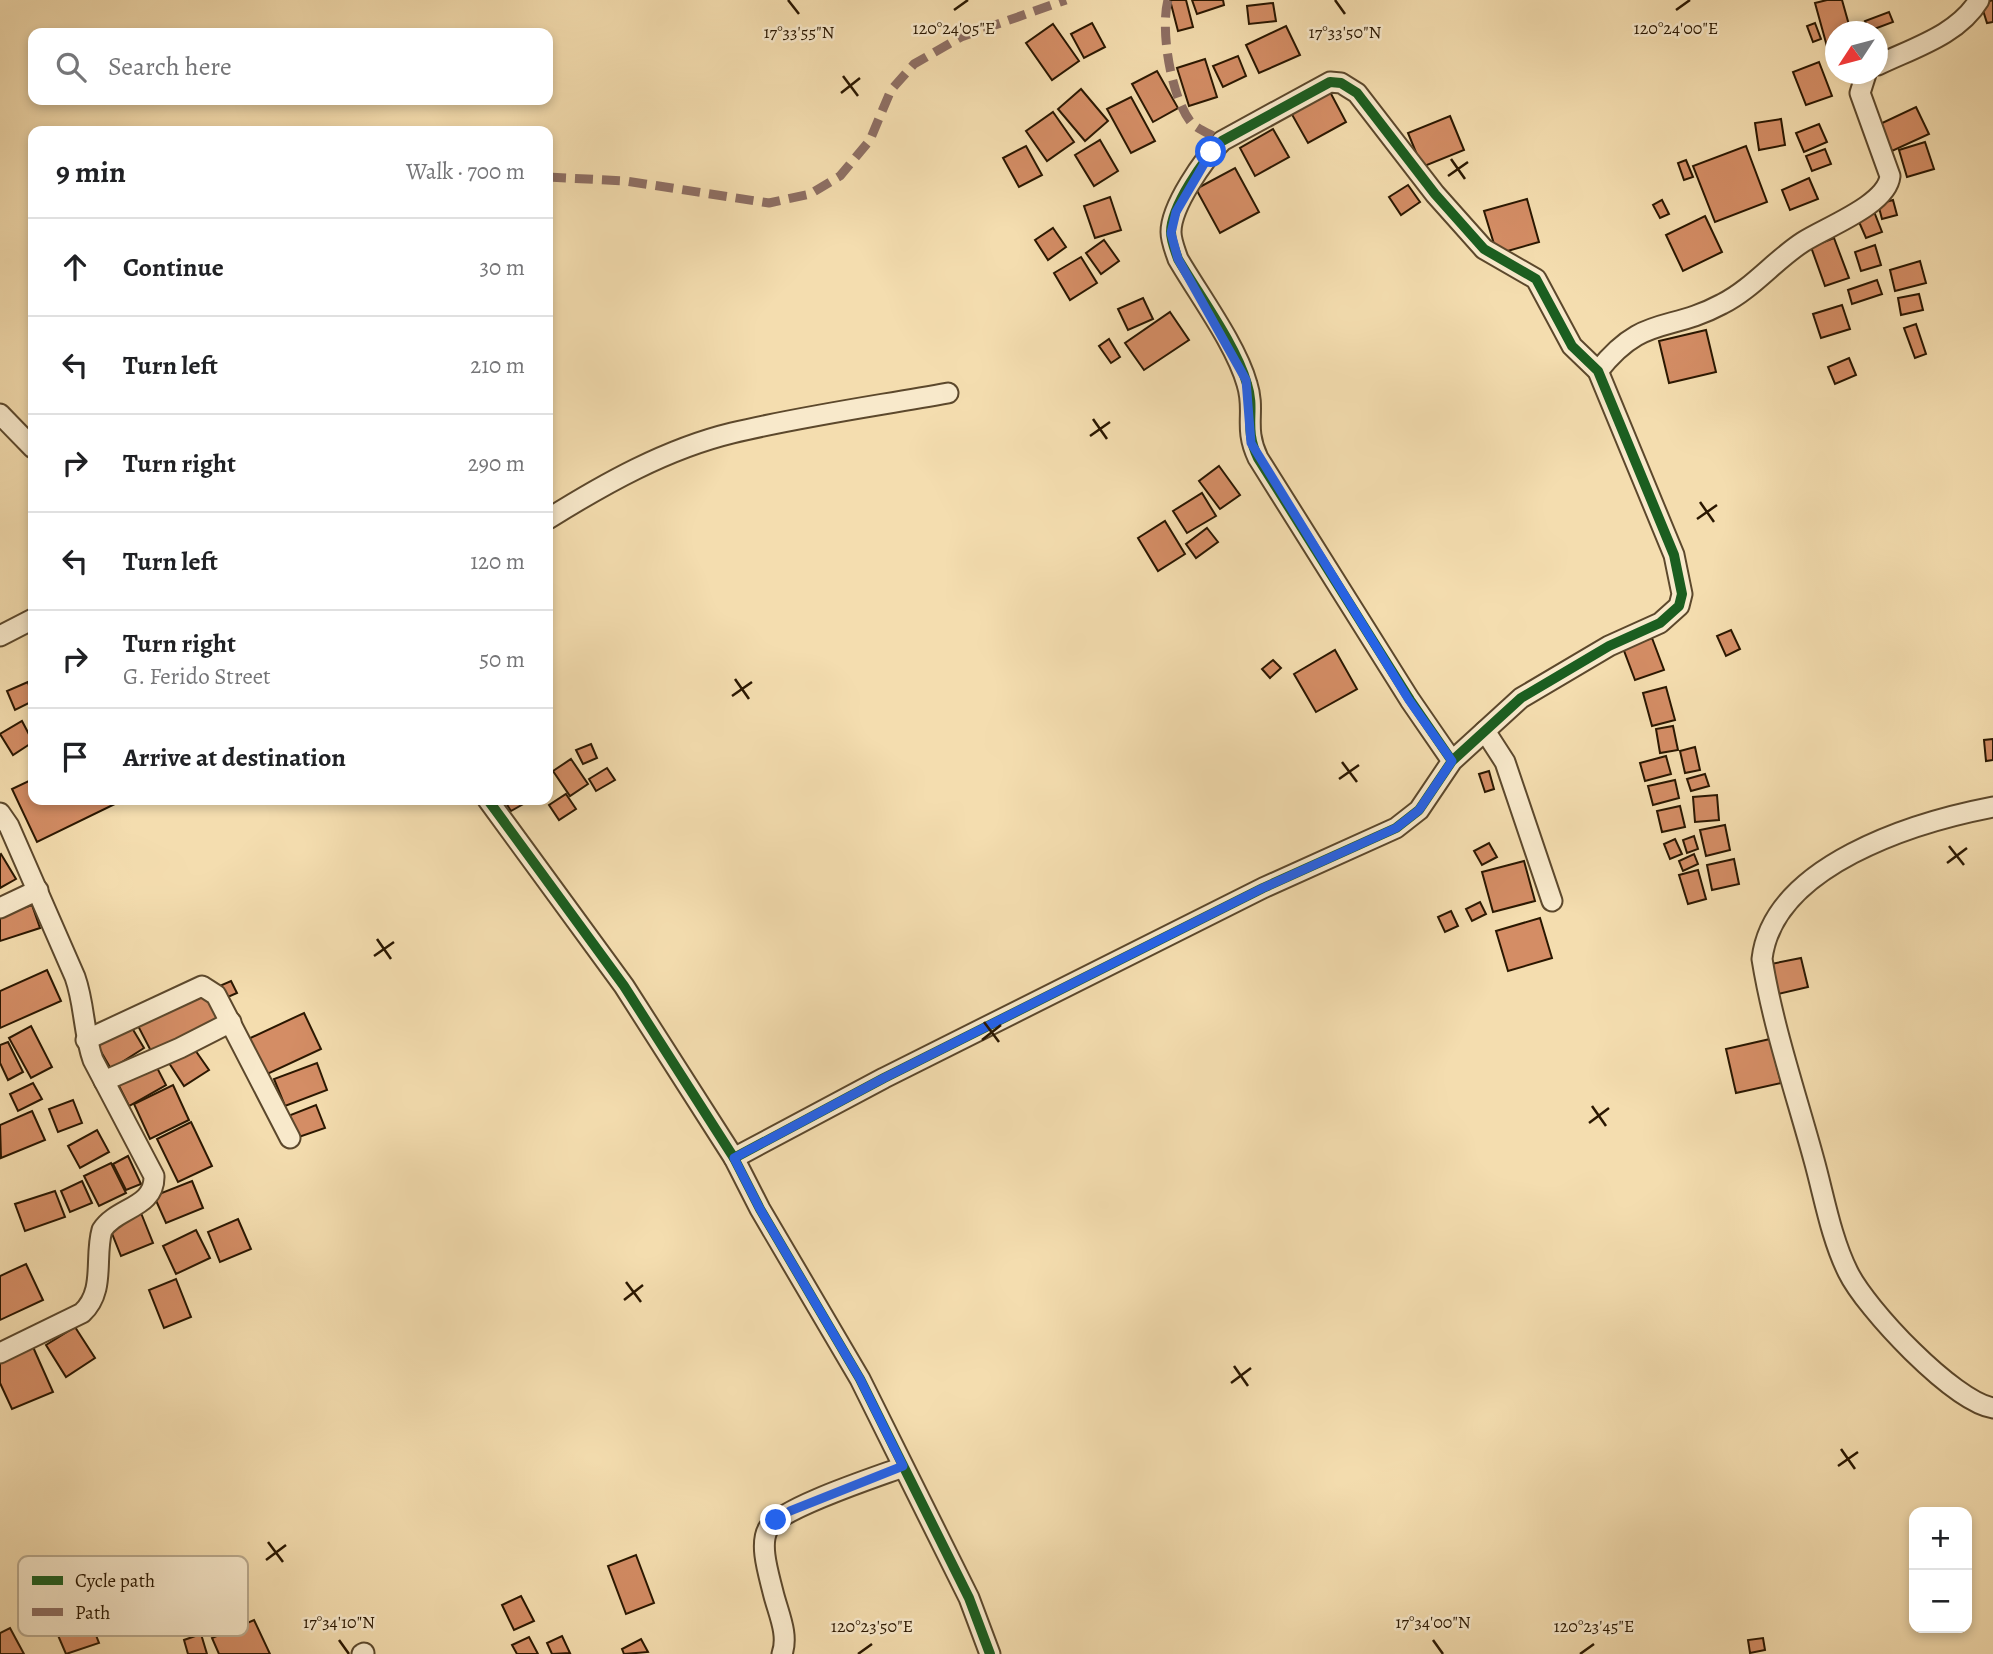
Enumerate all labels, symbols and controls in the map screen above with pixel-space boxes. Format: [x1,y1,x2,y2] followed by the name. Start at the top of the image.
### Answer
[913,16,995,40] text: 120°24'05"E
[1634,16,1718,40] text: 120°24'00"E
[763,20,835,44] text: 17°33'55"N
[1309,20,1382,44] text: 17°33'50"N
[1825,21,1888,84] north arrow
[28,28,553,105] search box
[52,48,90,86] icon: search
[108,49,232,84] text: Search here
[1195,136,1226,167] route start
[56,152,126,192] text: 9 min
[406,156,525,187] text: Walk · 700 m
[56,248,94,286] icon: ahead
[123,250,224,285] text: Continue
[479,252,525,283] text: 30 m
[56,346,94,384] icon: left
[123,348,218,383] text: Turn left
[470,350,525,381] text: 210 m
[56,444,94,482] icon: right
[123,446,236,481] text: Turn right
[468,448,525,479] text: 290 m
[56,542,94,580] icon: left
[123,544,218,579] text: Turn left
[470,546,525,577] text: 120 m
[123,626,236,661] text: Turn right
[56,640,94,678] icon: right
[479,644,525,675] text: 50 m
[123,661,271,692] text: G. Ferido Street
[56,738,94,776] icon: arrive
[123,740,346,775] text: Arrive at destination
[760,1504,791,1535] route end
[1909,1507,1972,1633] map controls
[1909,1507,1972,1570] button: +
[18,1556,248,1636] legend
[75,1568,155,1594] text: Cycle path
[1909,1570,1972,1633] button: −
[75,1600,110,1626] text: Path
[303,1610,375,1634] text: 17°34'10"N
[1395,1610,1471,1634] text: 17°34'00"N
[831,1614,913,1638] text: 120°23'50"E
[1554,1614,1634,1638] text: 120°23'45"E

